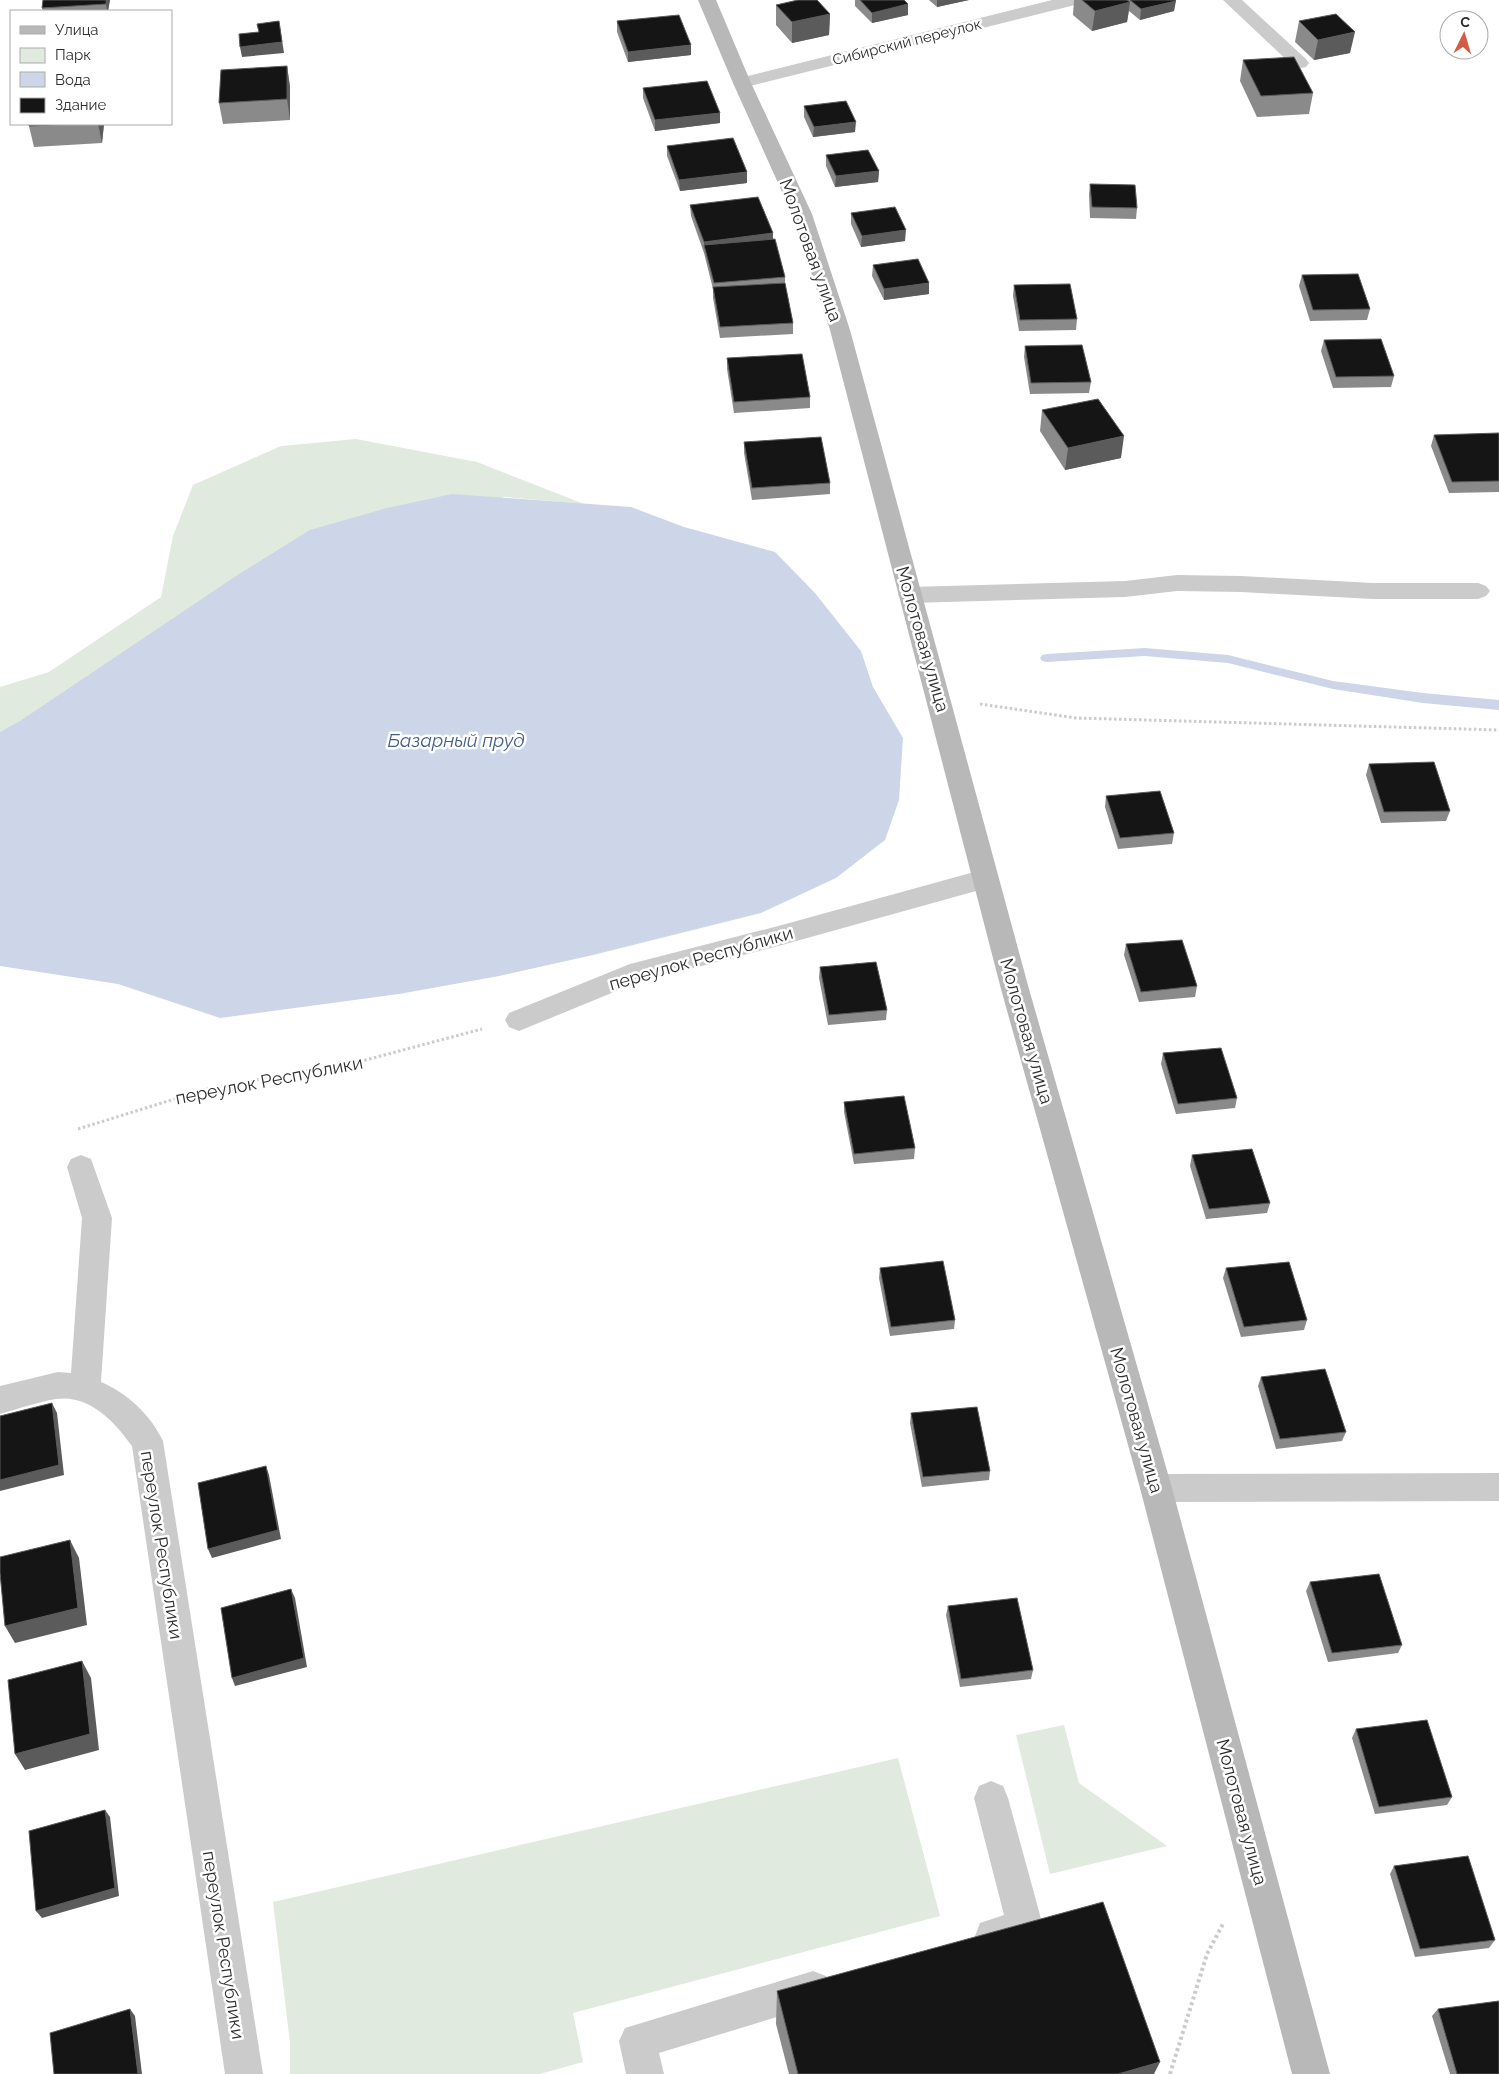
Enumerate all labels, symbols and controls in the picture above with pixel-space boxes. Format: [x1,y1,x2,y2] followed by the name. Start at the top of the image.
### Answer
[10,10,172,125] legend
[1439,10,1489,60] north arrow
[1460,14,1471,30] text: С
[831,15,983,69] street label: Сибирский переулок
[55,21,99,39] text: Улица
[55,46,91,64] text: Парк
[55,71,91,89] text: Вода
[55,96,107,114] text: Здание
[775,176,847,324] street label: Молотовая улица
[892,564,954,714] street label: Молотовая улица
[387,729,525,751] water label: Базарный пруд
[607,922,795,994] street label: переулок Республики
[996,956,1058,1106] street label: Молотовая улица
[174,1052,364,1108] street label: переулок Республики
[1106,1345,1168,1495] street label: Молотовая улица
[137,1449,187,1641] street label: переулок Республики
[1212,1737,1272,1887] street label: Молотовая улица
[199,1849,249,2041] street label: переулок Республики

